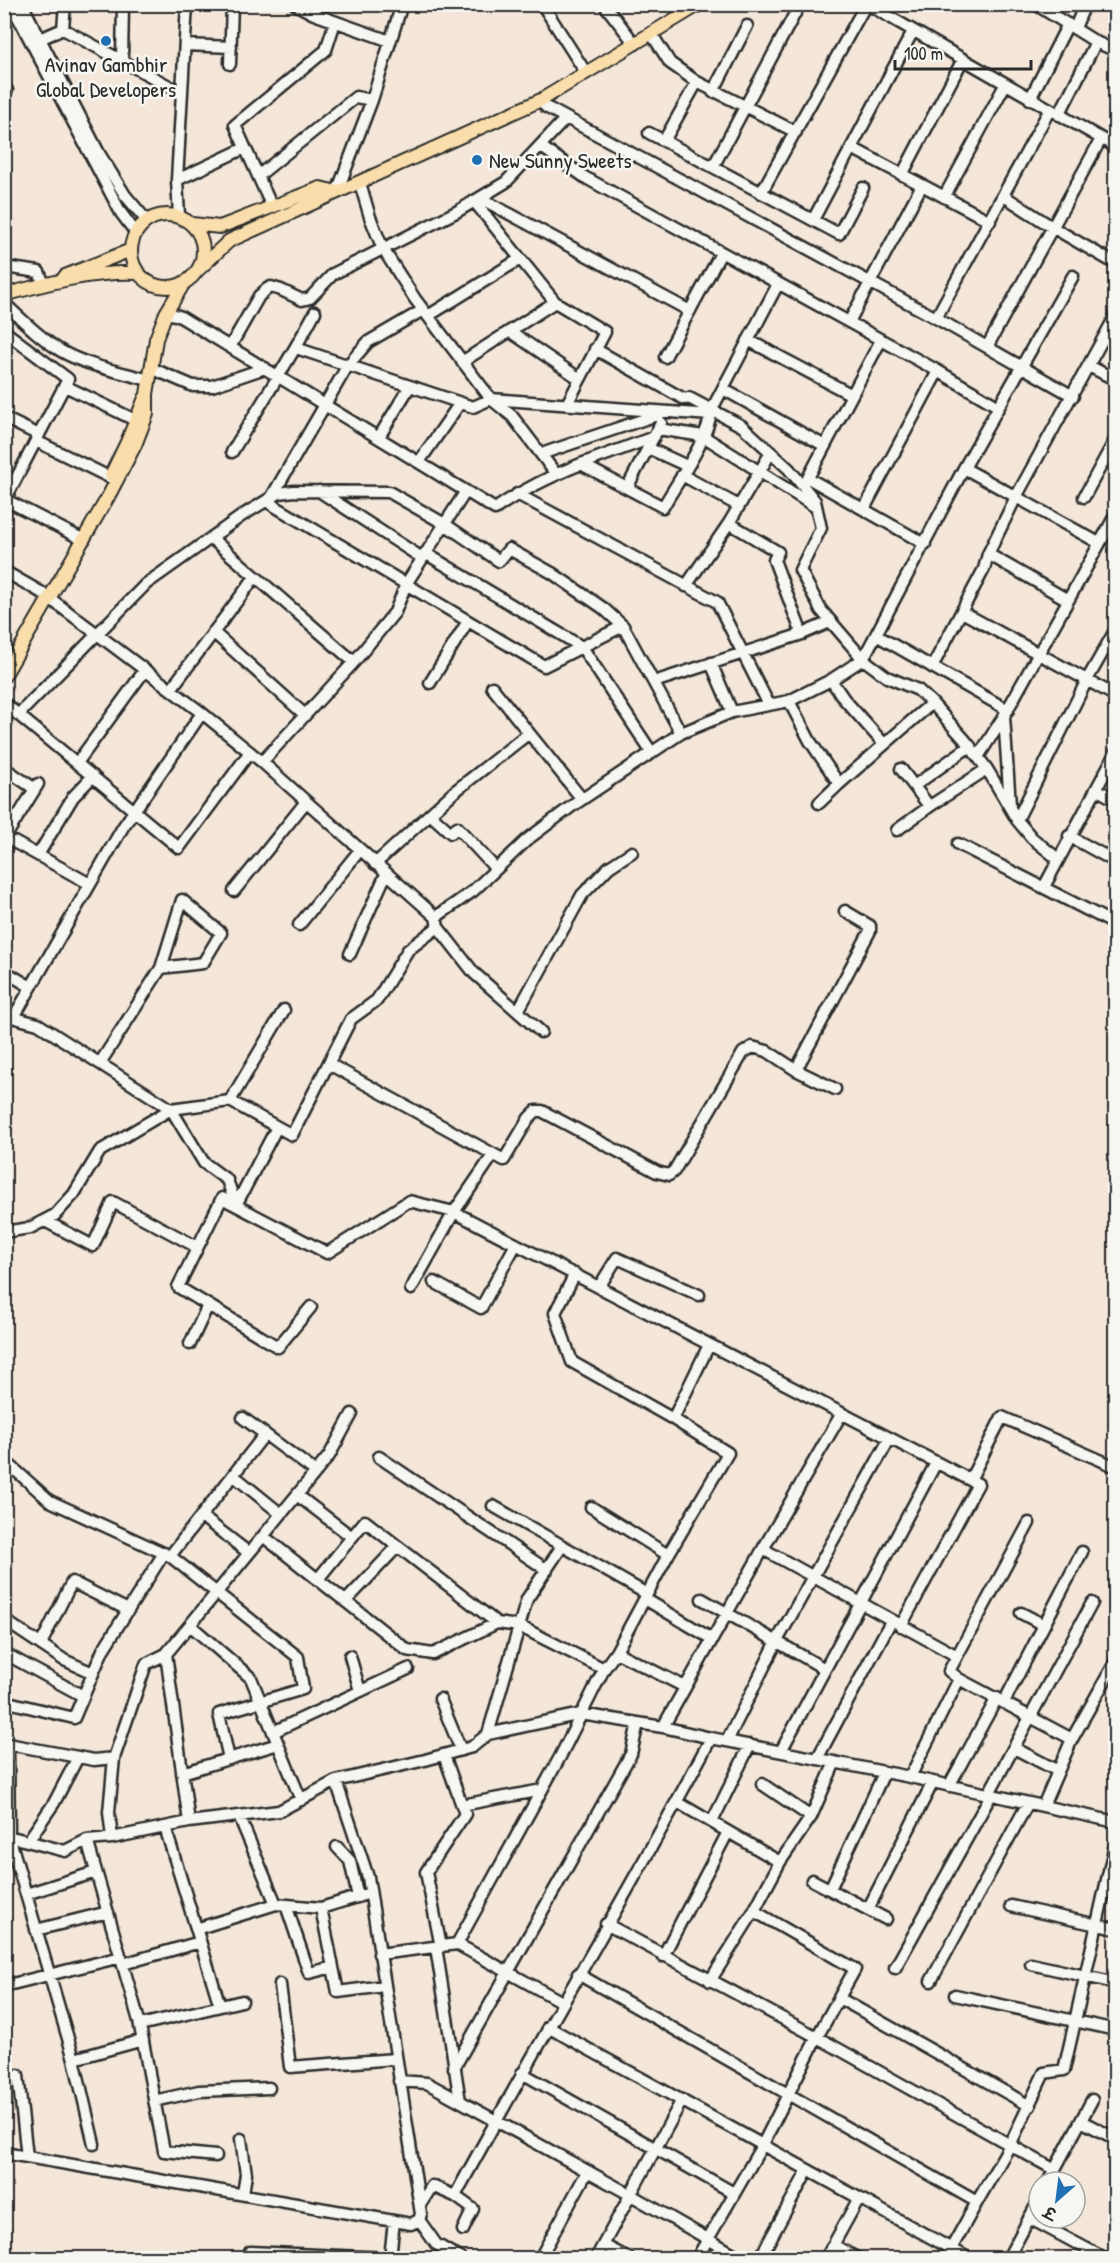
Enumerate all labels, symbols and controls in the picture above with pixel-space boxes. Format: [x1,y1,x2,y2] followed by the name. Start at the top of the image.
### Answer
[895,33,1032,71] scale bar
[99,34,113,48] marker: Avinav Gambhir Global Developers
[904,41,943,66] text: 100 m
[36,49,176,104] place label: Avinav Gambhir Global Developers
[489,145,632,175] place label: New Sunny Sweets
[470,153,484,167] marker: New Sunny Sweets
[1027,2170,1087,2230] north arrow
[1039,2200,1062,2226] text: उ

